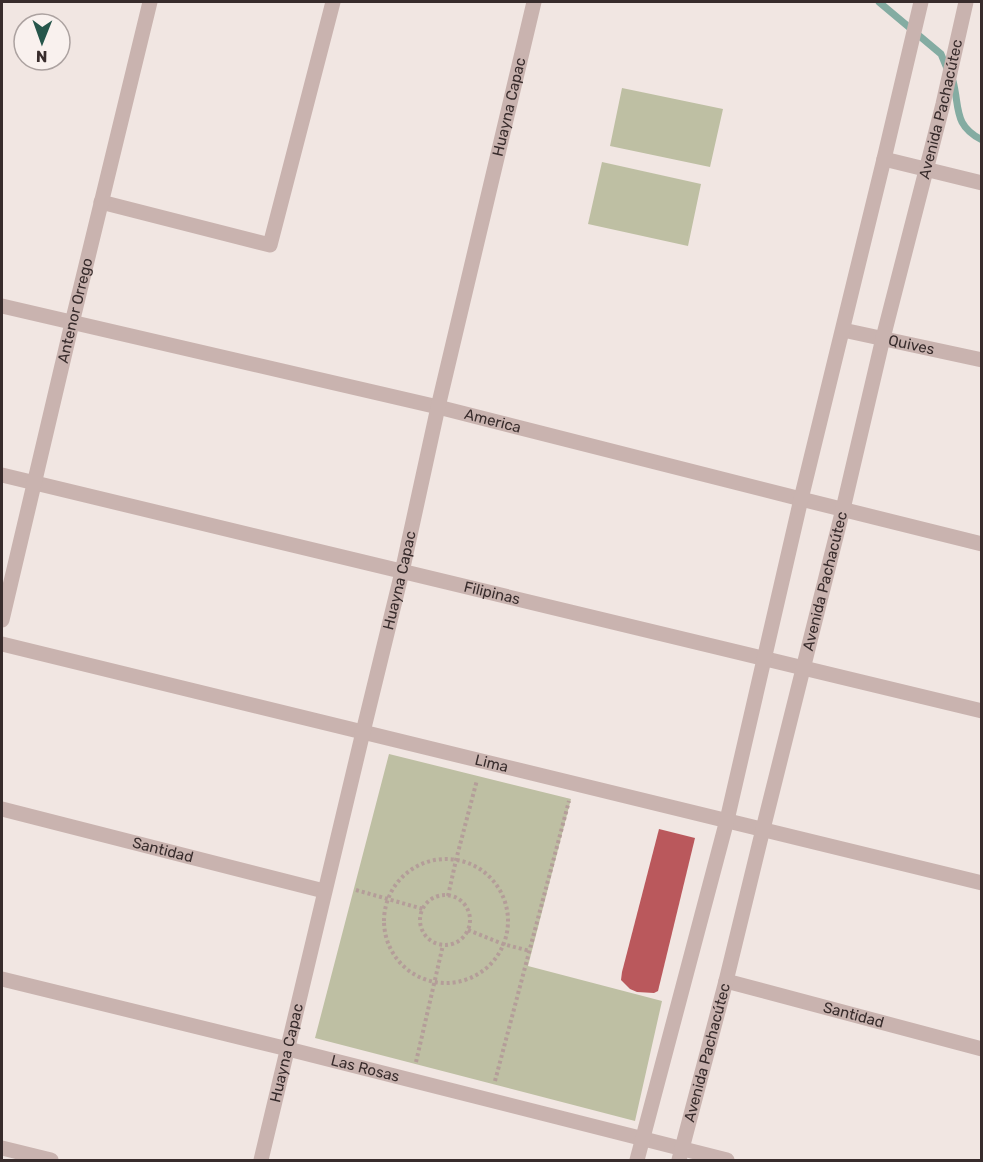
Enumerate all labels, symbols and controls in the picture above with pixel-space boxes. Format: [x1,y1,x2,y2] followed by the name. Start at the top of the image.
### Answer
[12,12,72,72] north arrow
[915,38,966,181] street label: Avenida Pachacútec
[36,47,48,66] text: N
[489,56,530,158] street label: Huayna Capac
[54,256,96,365] street label: Antenor Orrego
[887,331,937,359] street label: Quives
[463,405,523,437] street label: America
[799,510,851,653] street label: Avenida Pachacútec
[379,529,420,632] street label: Huayna Capac
[462,578,522,609] street label: Filipinas
[473,751,510,776] street label: Lima
[130,834,195,866] street label: Santidad
[680,981,734,1124] street label: Avenida Pachacútec
[821,998,886,1032] street label: Santidad
[266,1002,307,1104] street label: Huayna Capac
[329,1051,402,1086] street label: Las Rosas

